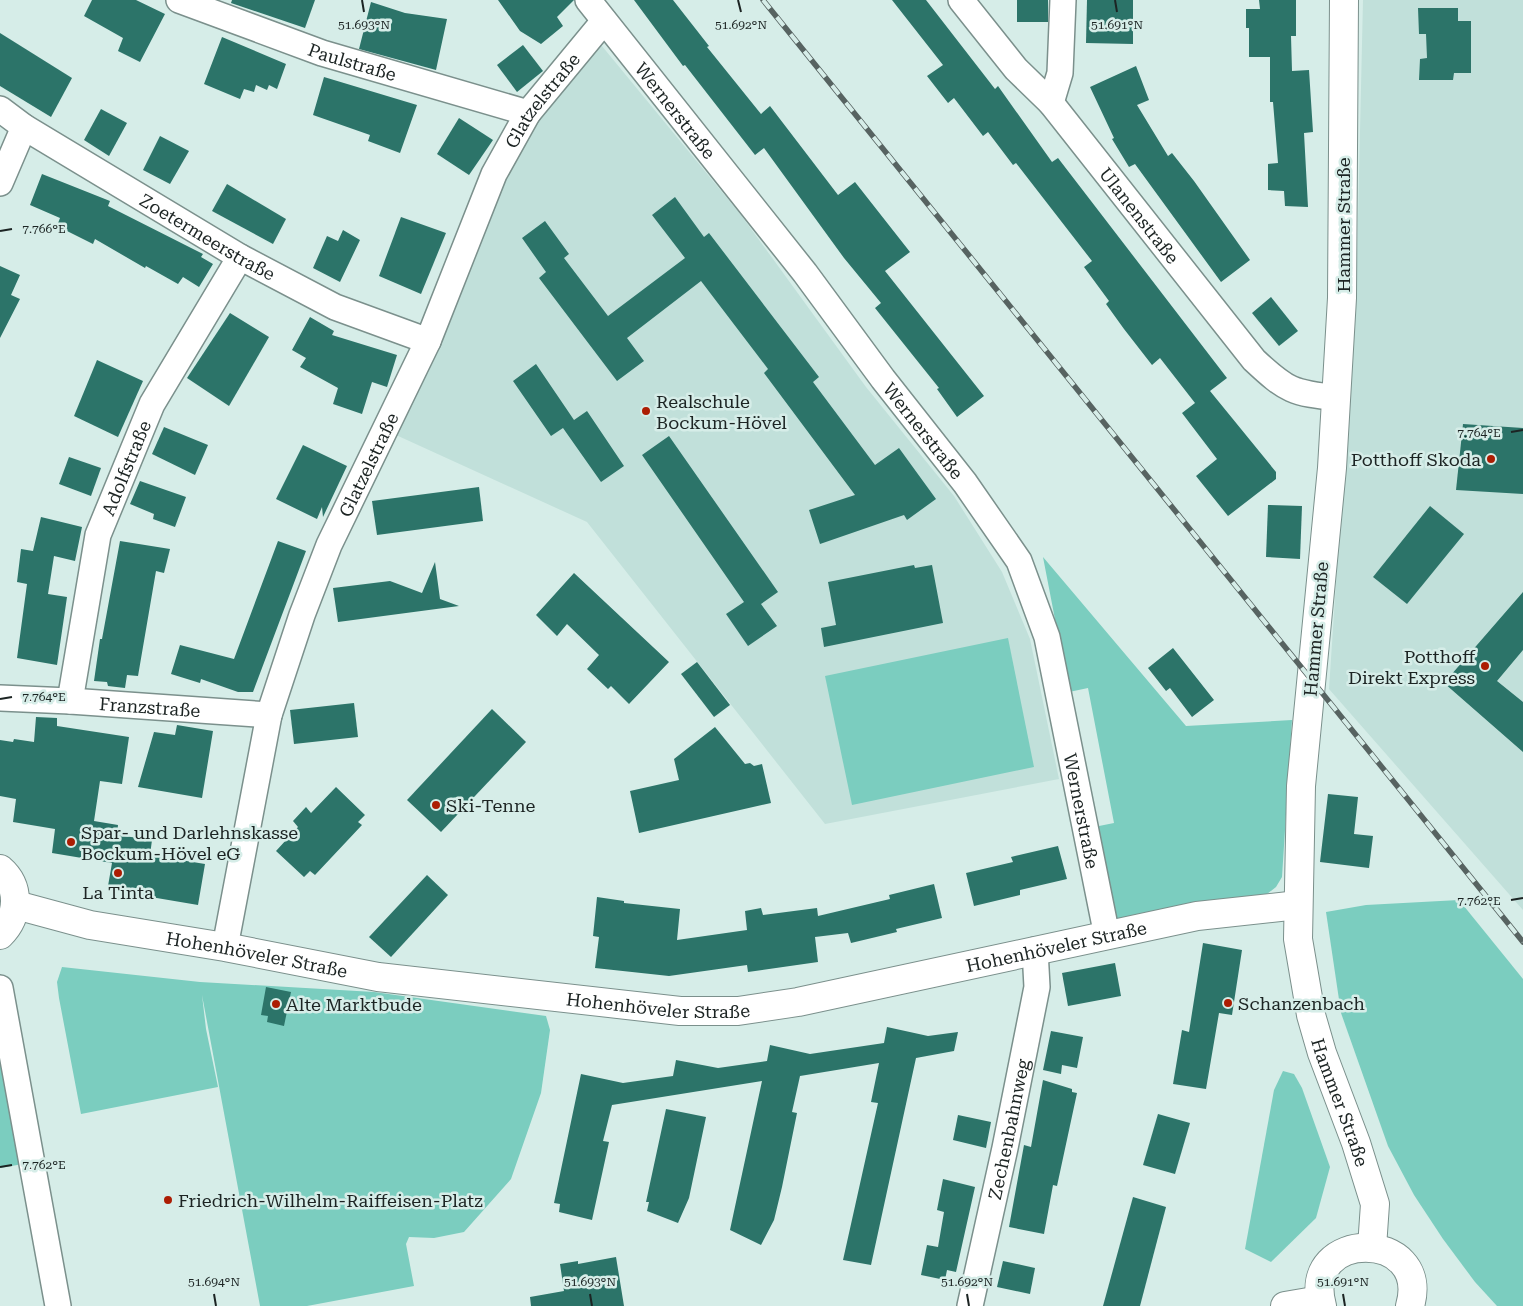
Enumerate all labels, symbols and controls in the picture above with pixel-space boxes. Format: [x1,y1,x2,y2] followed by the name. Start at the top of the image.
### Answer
[338,18,390,32] text: 51.693°N
[715,18,767,32] text: 51.692°N
[1091,18,1143,32] text: 51.691°N
[305,38,399,85] street label: Paulstraße
[500,48,584,151] street label: Glatzelstraße
[631,58,720,163] street label: Wernerstraße
[1333,157,1354,293] street label: Hammer Straße
[1095,163,1184,267] street label: Ulanenstraße
[136,189,279,284] street label: Zoetermeerstraße
[22,222,66,236] text: 7.766°E
[879,378,968,483] street label: Wernerstraße
[656,391,787,433] place label: Realschule Bockum-Hövel
[640,405,652,417] marker: Realschule Bockum-Hövel
[334,409,402,520] street label: Glatzelstraße
[97,417,155,519] street label: Adolfstraße
[1457,426,1501,440] text: 7.764°E
[1351,449,1481,470] place label: Potthoff Skoda
[1485,453,1497,465] marker: Potthoff Skoda
[1300,561,1332,697] street label: Hammer Straße
[1348,646,1476,688] place label: Potthoff Direkt Express
[1479,660,1491,672] marker: Potthoff Direkt Express
[22,690,66,704] text: 7.764°E
[98,693,201,721] street label: Franzstraße
[1060,751,1104,870] street label: Wernerstraße
[446,795,536,816] place label: Ski-Tenne
[430,799,442,811] marker: Ski-Tenne
[81,822,298,864] place label: Spar- und Darlehnskasse Bockum-Hövel eG
[65,836,77,848] marker: Spar- und Darlehnskasse Bockum-Hövel eG
[112,867,124,879] marker: La Tinta
[82,882,154,903] place label: La Tinta
[1457,894,1501,908] text: 7.762°E
[964,917,1149,976] street label: Hohenhöveler Straße
[165,927,349,981] street label: Hohenhöveler Straße
[565,988,751,1022] street label: Hohenhöveler Straße
[1238,993,1365,1014] place label: Schanzenbach
[286,994,422,1015] place label: Alte Marktbude
[1222,997,1234,1009] marker: Schanzenbach
[270,998,282,1010] marker: Alte Marktbude
[1308,1036,1373,1169] street label: Hammer Straße
[983,1056,1033,1201] street label: Zechenbahnweg
[22,1158,66,1172] text: 7.762°E
[178,1190,483,1211] place label: Friedrich-Wilhelm-Raiffeisen-Platz
[162,1194,174,1206] marker: Friedrich-Wilhelm-Raiffeisen-Platz
[188,1275,240,1289] text: 51.694°N
[564,1275,616,1289] text: 51.693°N
[941,1275,993,1289] text: 51.692°N
[1317,1275,1369,1289] text: 51.691°N

